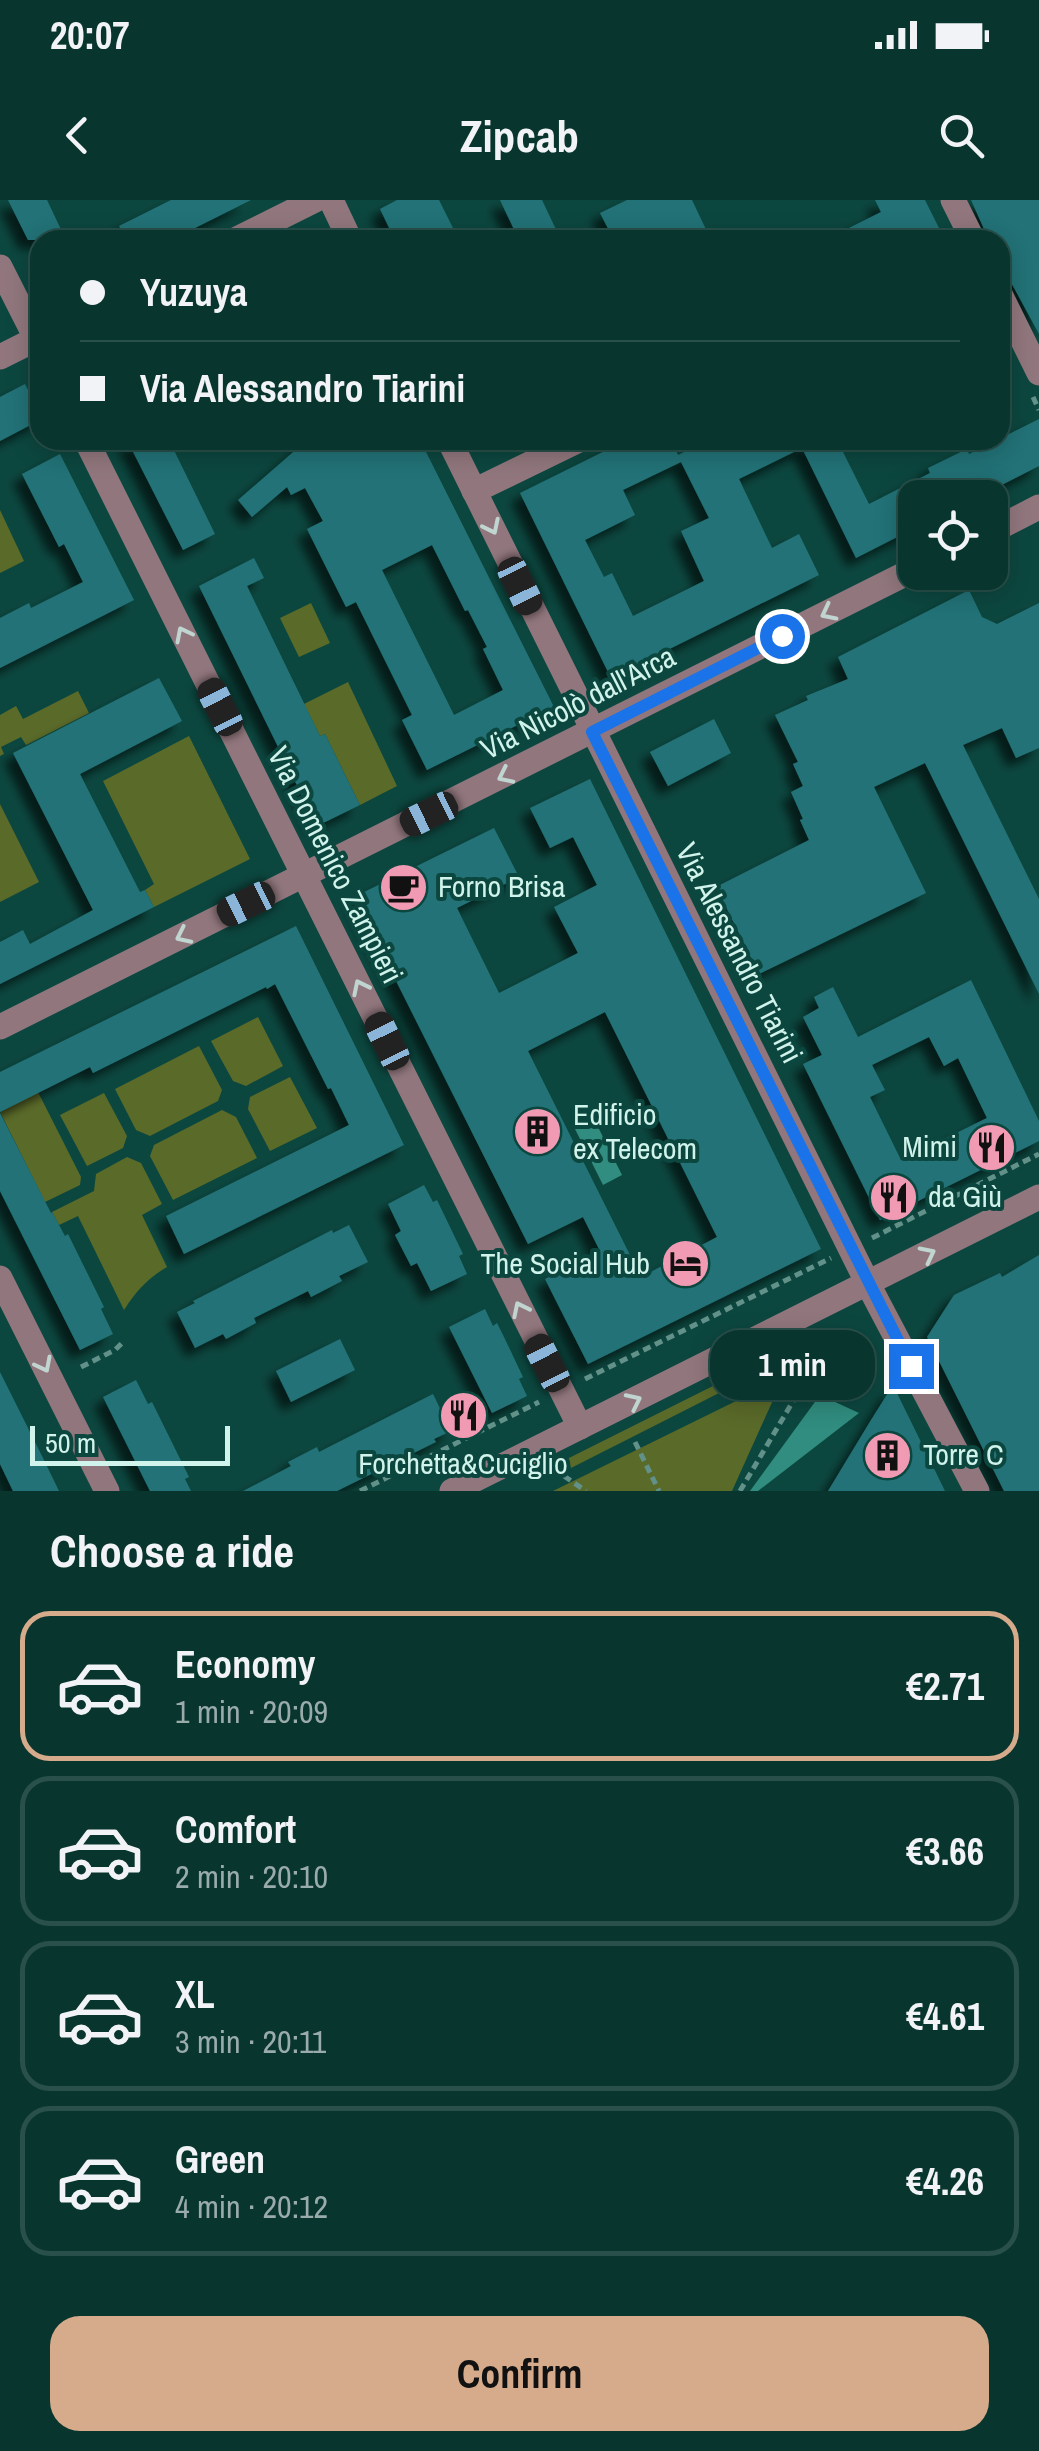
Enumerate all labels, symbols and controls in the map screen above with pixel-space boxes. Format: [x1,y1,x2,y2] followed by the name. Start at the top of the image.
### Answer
[50,10,130,61] text: 20:07
[460,105,579,166] text: Zipcab
[50,108,105,163] icon: back
[934,108,989,163] icon: search
[140,267,247,318] text: Yuzuya
[140,363,465,414] text: Via Alessandro Tiarini
[898,480,1008,590] map controls
[898,480,1008,590] button: locate
[480,517,499,535] one-way arrow
[493,552,547,620] car
[820,601,838,621] one-way arrow
[760,614,805,659] route start
[176,626,195,644] one-way arrow
[473,636,682,768] street label: Via Nicolò dall'Arca
[193,673,247,741] car
[259,739,413,990] street label: Via Domenico Zampieri
[498,764,516,783] one-way arrow
[395,787,463,841] car
[667,836,813,1069] street label: Via Alessandro Tiarini
[377,861,429,913] cafe icon: Forno Brisa
[438,866,566,906] place label: Forno Brisa
[212,877,280,931] car
[175,924,193,944] one-way arrow
[353,979,372,997] one-way arrow
[360,1007,414,1075] car
[573,1094,697,1168] place label: Edificio ex Telecom
[512,1106,564,1158] building icon: Edificio ex Telecom
[966,1121,1018,1173] restaurant icon: Mimi
[902,1126,957,1166] place label: Mimi
[867,1171,919,1223] restaurant icon: da Giù
[928,1176,1002,1216] place label: da Giù
[659,1238,711,1290] hotel icon: The Social Hub
[480,1243,650,1283] place label: The Social Hub
[917,1247,935,1266] one-way arrow
[513,1301,533,1319] one-way arrow
[520,1329,574,1397] car
[711,1331,876,1401] callout: 1 min
[758,1343,827,1386] text: 1 min
[889,1344,934,1389] route end
[32,1355,52,1373] one-way arrow
[437,1389,489,1441] restaurant icon: Forchetta&Cuciglio
[623,1394,641,1413] one-way arrow
[30,1421,230,1466] scale bar
[45,1424,96,1462] text: 50 m
[862,1429,914,1481] building icon: Torre C
[923,1434,1004,1474] place label: Torre C
[358,1443,568,1483] place label: Forchetta&Cuciglio
[50,1520,294,1581] text: Choose a ride
[175,1639,315,1690] text: Economy
[55,1641,145,1731] icon: car
[906,1661,984,1712] text: €2.71
[175,1690,328,1733] text: 1 min · 20:09
[175,1804,296,1855] text: Comfort
[55,1806,145,1896] icon: car
[906,1826,984,1877] text: €3.66
[175,1855,328,1898] text: 2 min · 20:10
[175,1969,215,2020] text: XL
[55,1971,145,2061] icon: car
[906,1991,984,2042] text: €4.61
[175,2020,326,2063] text: 3 min · 20:11
[175,2134,265,2185] text: Green
[55,2136,145,2226] icon: car
[906,2156,984,2207] text: €4.26
[175,2185,328,2228] text: 4 min · 20:12
[50,2316,989,2431] button: Confirm

